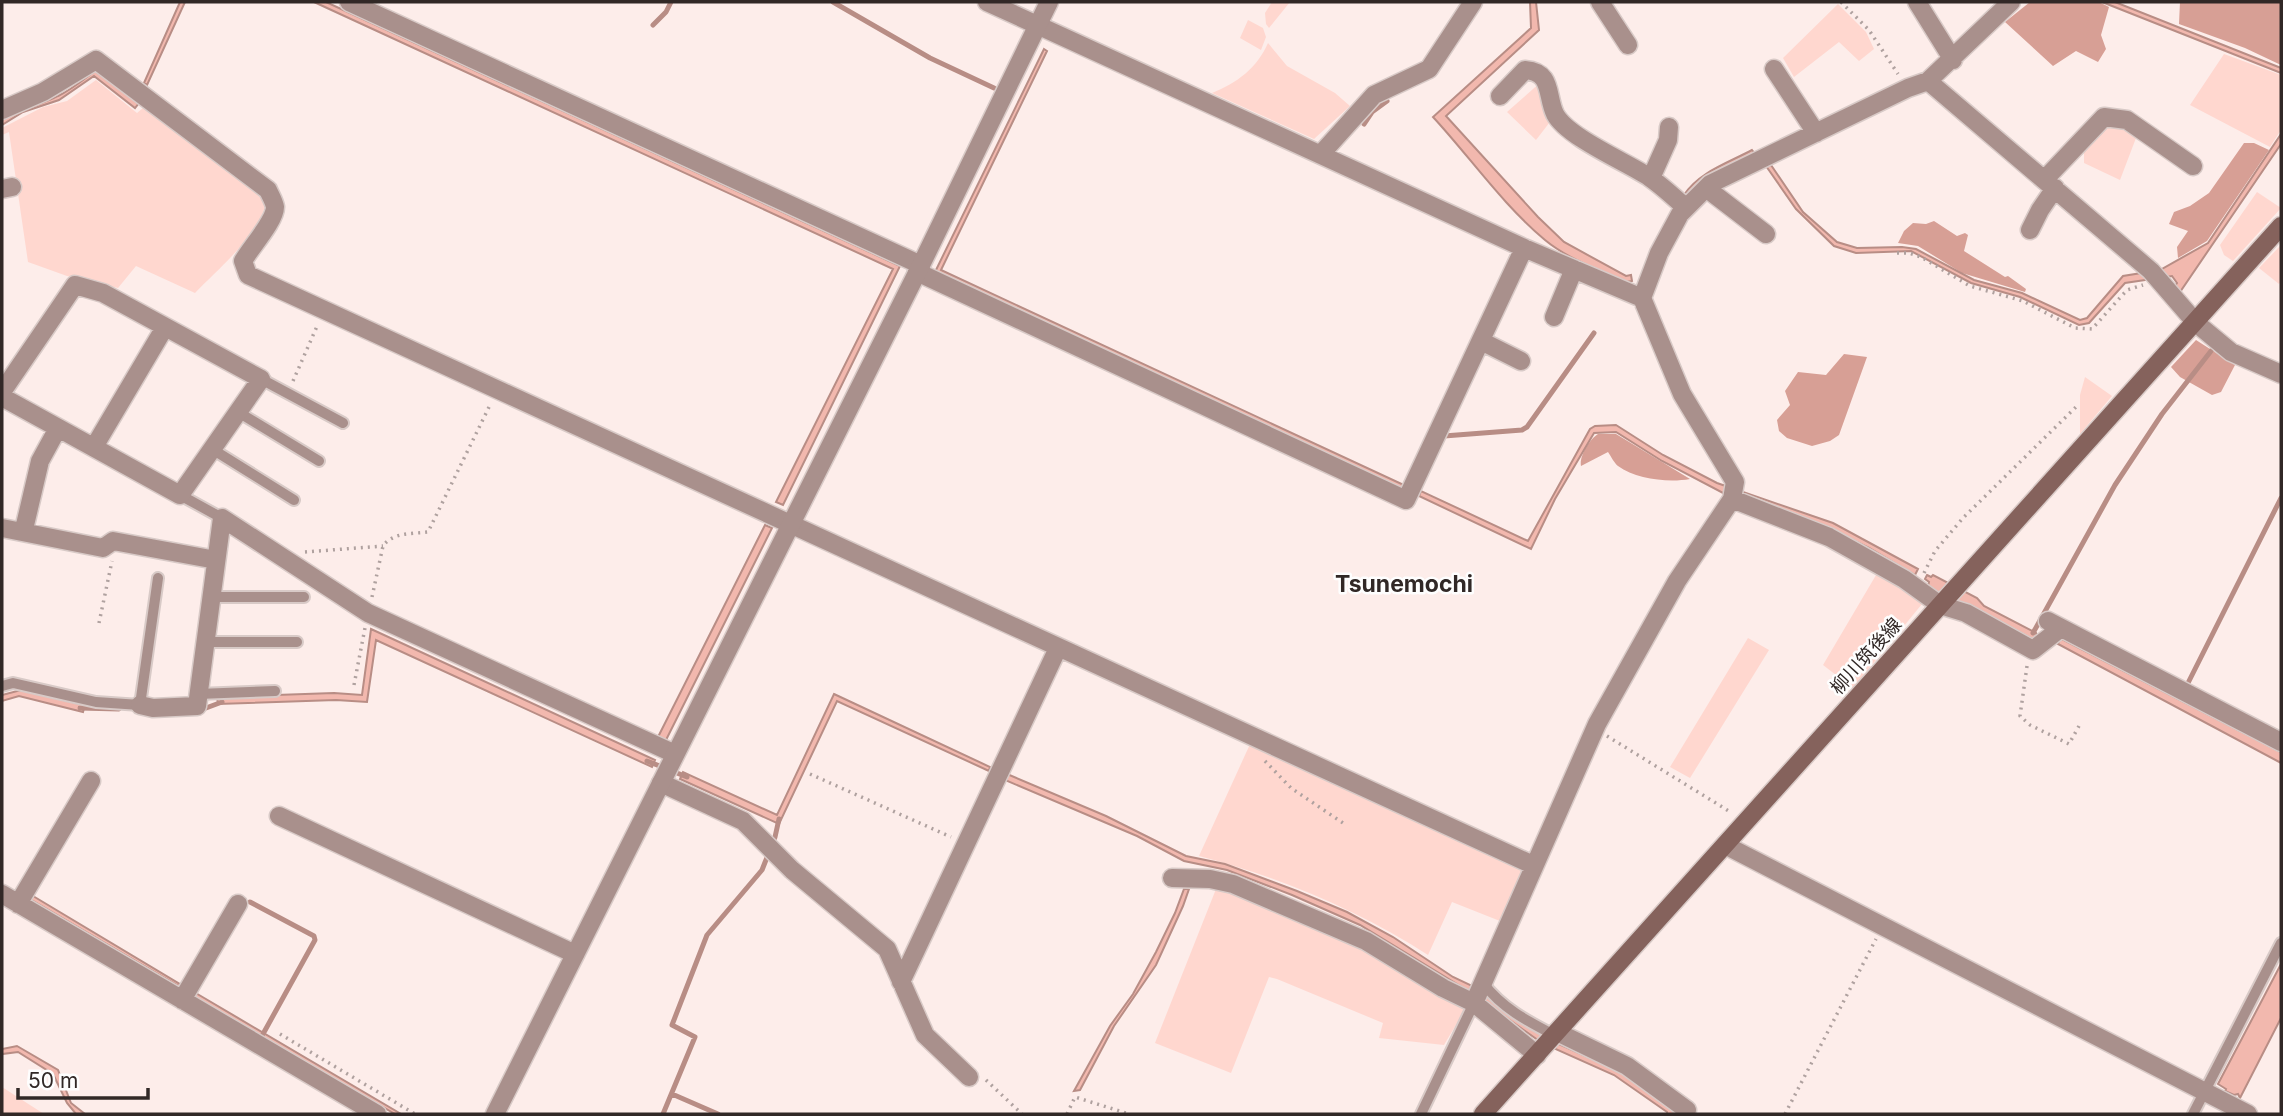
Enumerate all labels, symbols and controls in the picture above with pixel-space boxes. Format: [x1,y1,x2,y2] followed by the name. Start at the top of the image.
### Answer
[1335,570,1473,598] district label: Tsunemochi
[1826,613,1906,699] street label: 柳川筑後線
[18,1056,147,1100] scale bar
[28,1068,78,1093] text: 50 m

